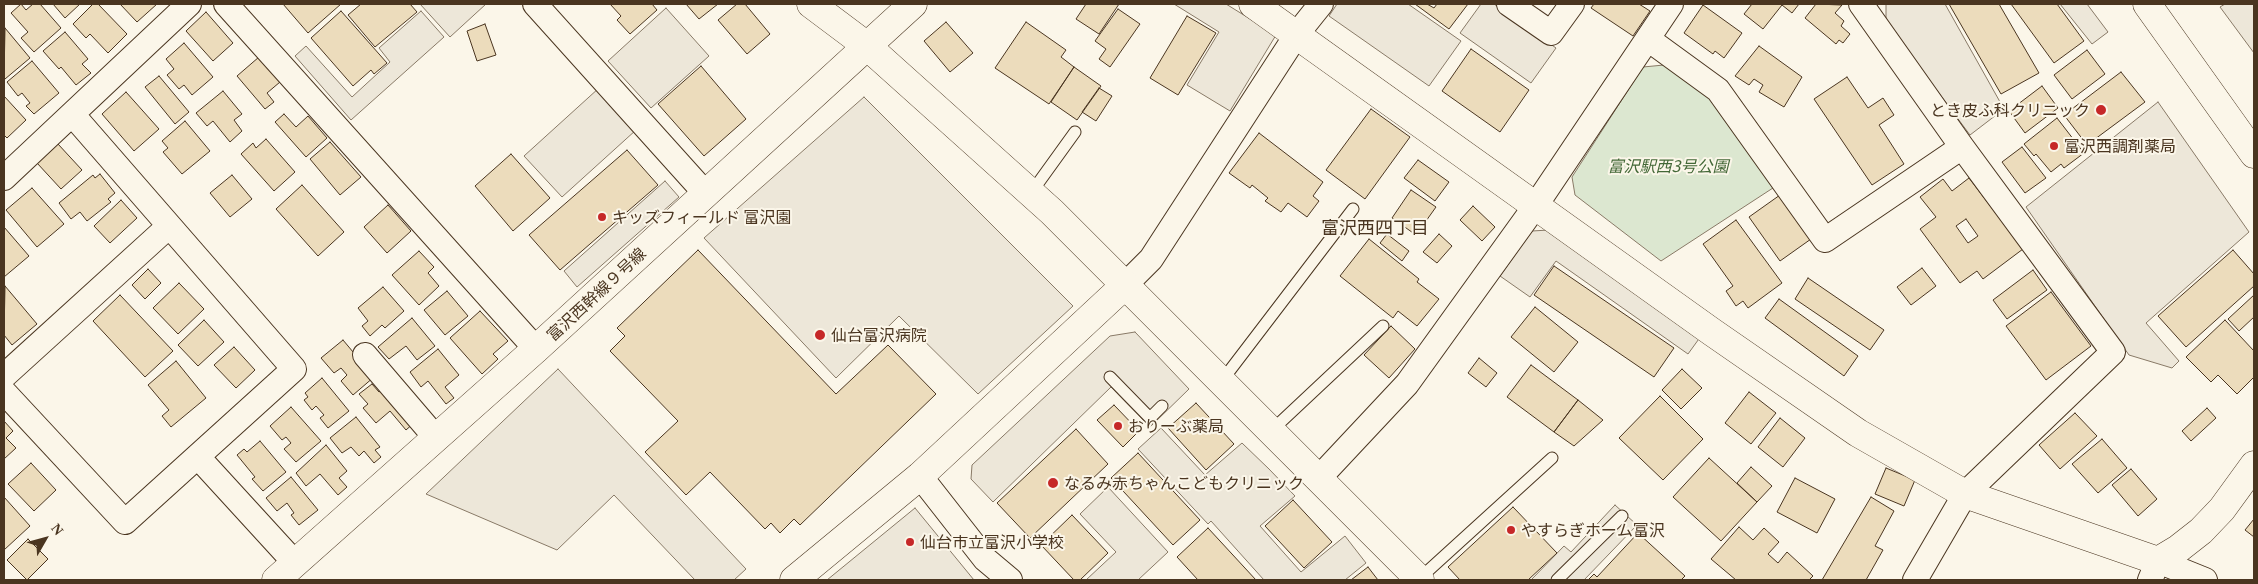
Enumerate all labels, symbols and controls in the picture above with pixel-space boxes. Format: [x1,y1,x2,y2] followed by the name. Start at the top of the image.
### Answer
[1930,100,2090,120] place label: とき皮ふ科クリニック
[2094,103,2108,117] marker: とき皮ふ科クリニック
[2064,136,2176,156] place label: 富沢西調剤薬局
[2048,140,2060,152] marker: 富沢西調剤薬局
[1608,156,1728,176] park label: 富沢駅西3号公園
[612,207,792,227] place label: キッズフィールド 富沢園
[596,211,608,223] marker: キッズフィールド 富沢園
[1321,216,1429,238] district label: 富沢西四丁目
[543,243,649,345] street label: 富沢西幹線９号線
[831,325,927,345] place label: 仙台富沢病院
[813,328,827,342] marker: 仙台富沢病院
[1128,416,1224,436] place label: おりーぶ薬局
[1112,420,1124,432] marker: おりーぶ薬局
[1064,473,1304,493] place label: なるみ赤ちゃんこどもクリニック
[1046,476,1060,490] marker: なるみ赤ちゃんこどもクリニック
[20,514,70,564] north arrow
[1521,520,1665,540] place label: やすらぎホーム富沢
[48,521,66,538] text: N
[1505,524,1517,536] marker: やすらぎホーム富沢
[920,532,1064,552] place label: 仙台市立富沢小学校
[904,536,916,548] marker: 仙台市立富沢小学校

